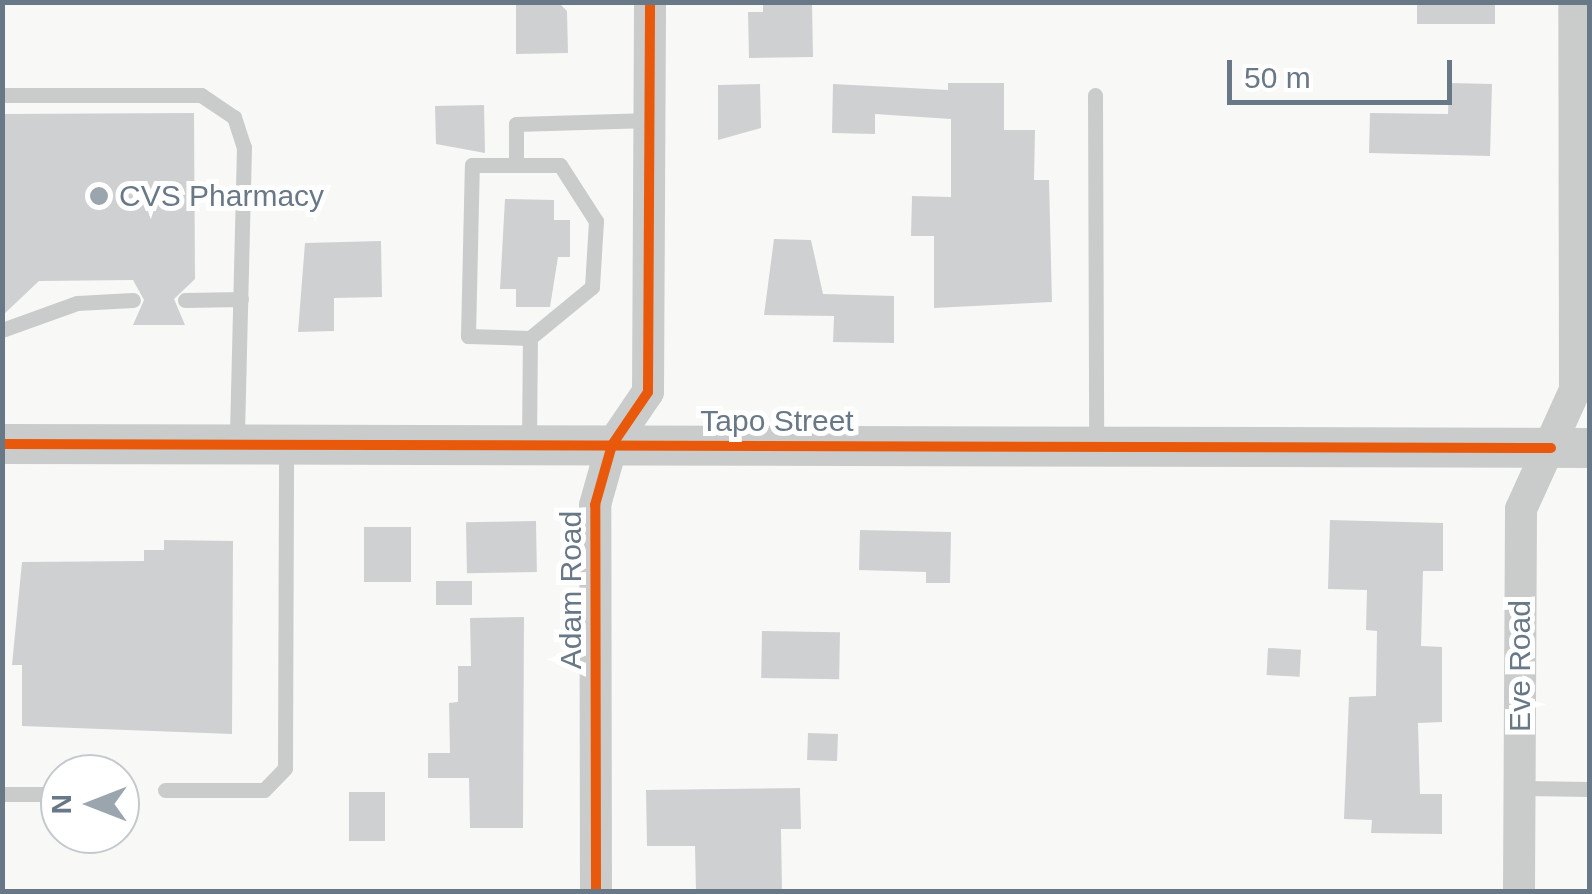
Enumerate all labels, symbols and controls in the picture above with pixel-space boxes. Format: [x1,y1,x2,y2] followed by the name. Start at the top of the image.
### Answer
[1232,40,1457,102] scale bar
[1244,61,1311,94] text: 50 m
[119,178,324,214] place label: CVS Pharmacy
[88,185,110,207] marker: CVS Pharmacy
[700,403,854,439] street label: Tapo Street
[553,511,589,669] street label: Adam Road
[1502,600,1538,732] street label: Eve Road
[40,754,140,854] north arrow
[46,794,77,814] text: N

